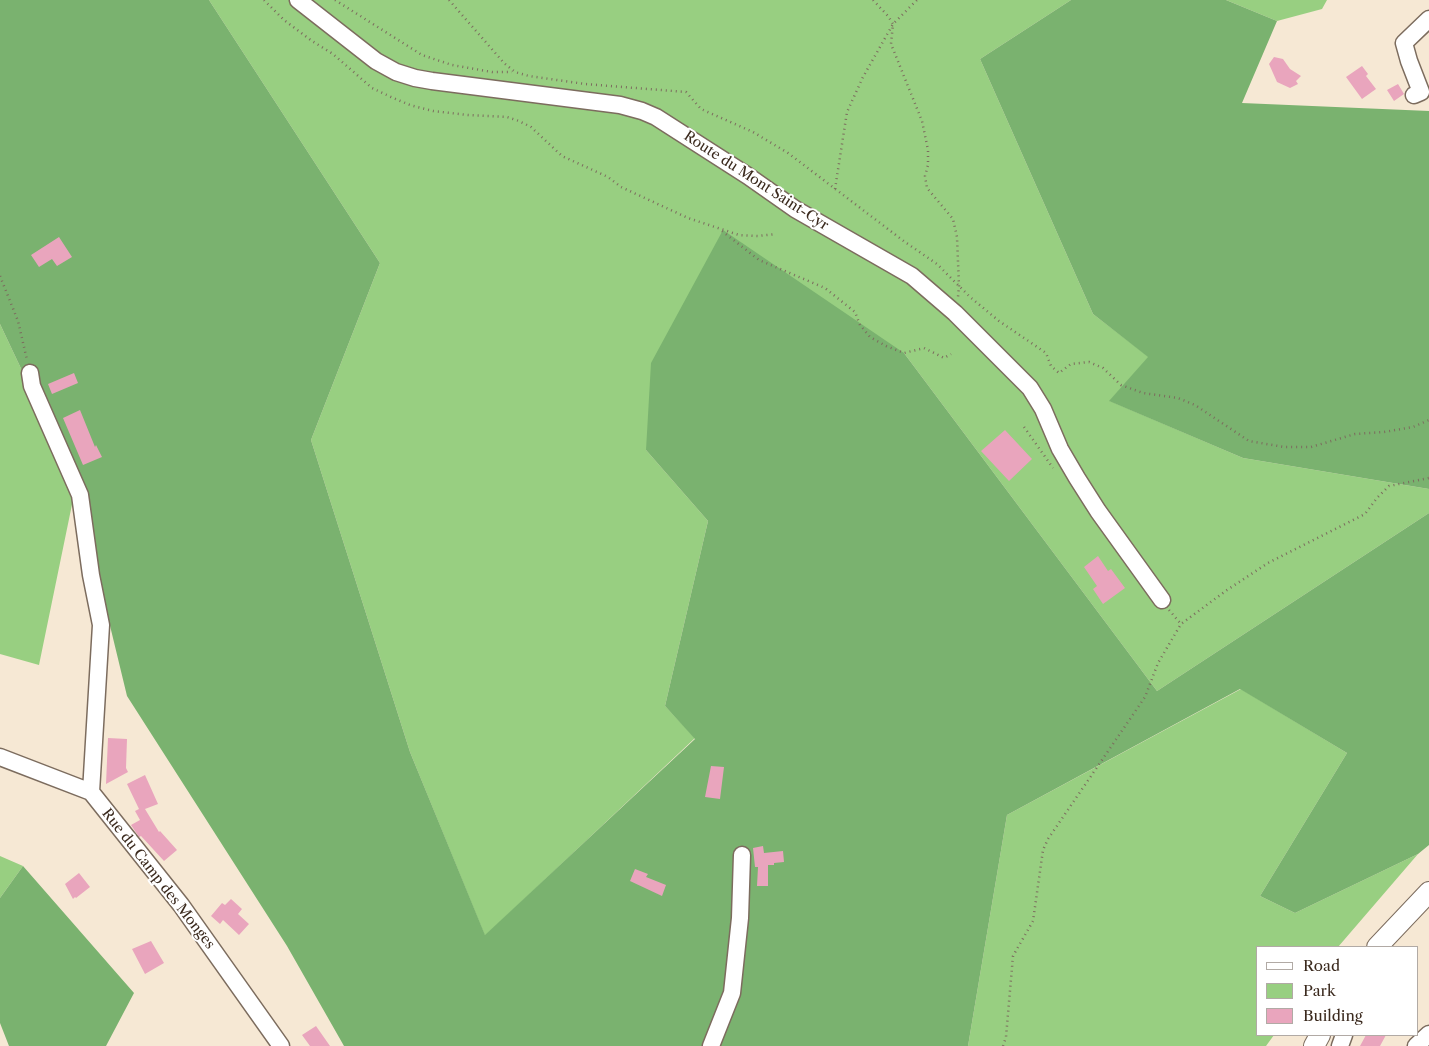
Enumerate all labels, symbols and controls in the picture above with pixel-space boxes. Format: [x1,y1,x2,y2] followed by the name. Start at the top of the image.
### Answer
[681,128,831,234] street label: Route du Mont Saint-Cyr
[98,805,218,953] street label: Rue du Camp des Monges
[1256,946,1419,1036] legend
[1303,956,1340,975] text: Road
[1303,981,1336,1000] text: Park
[1303,1006,1363,1025] text: Building

